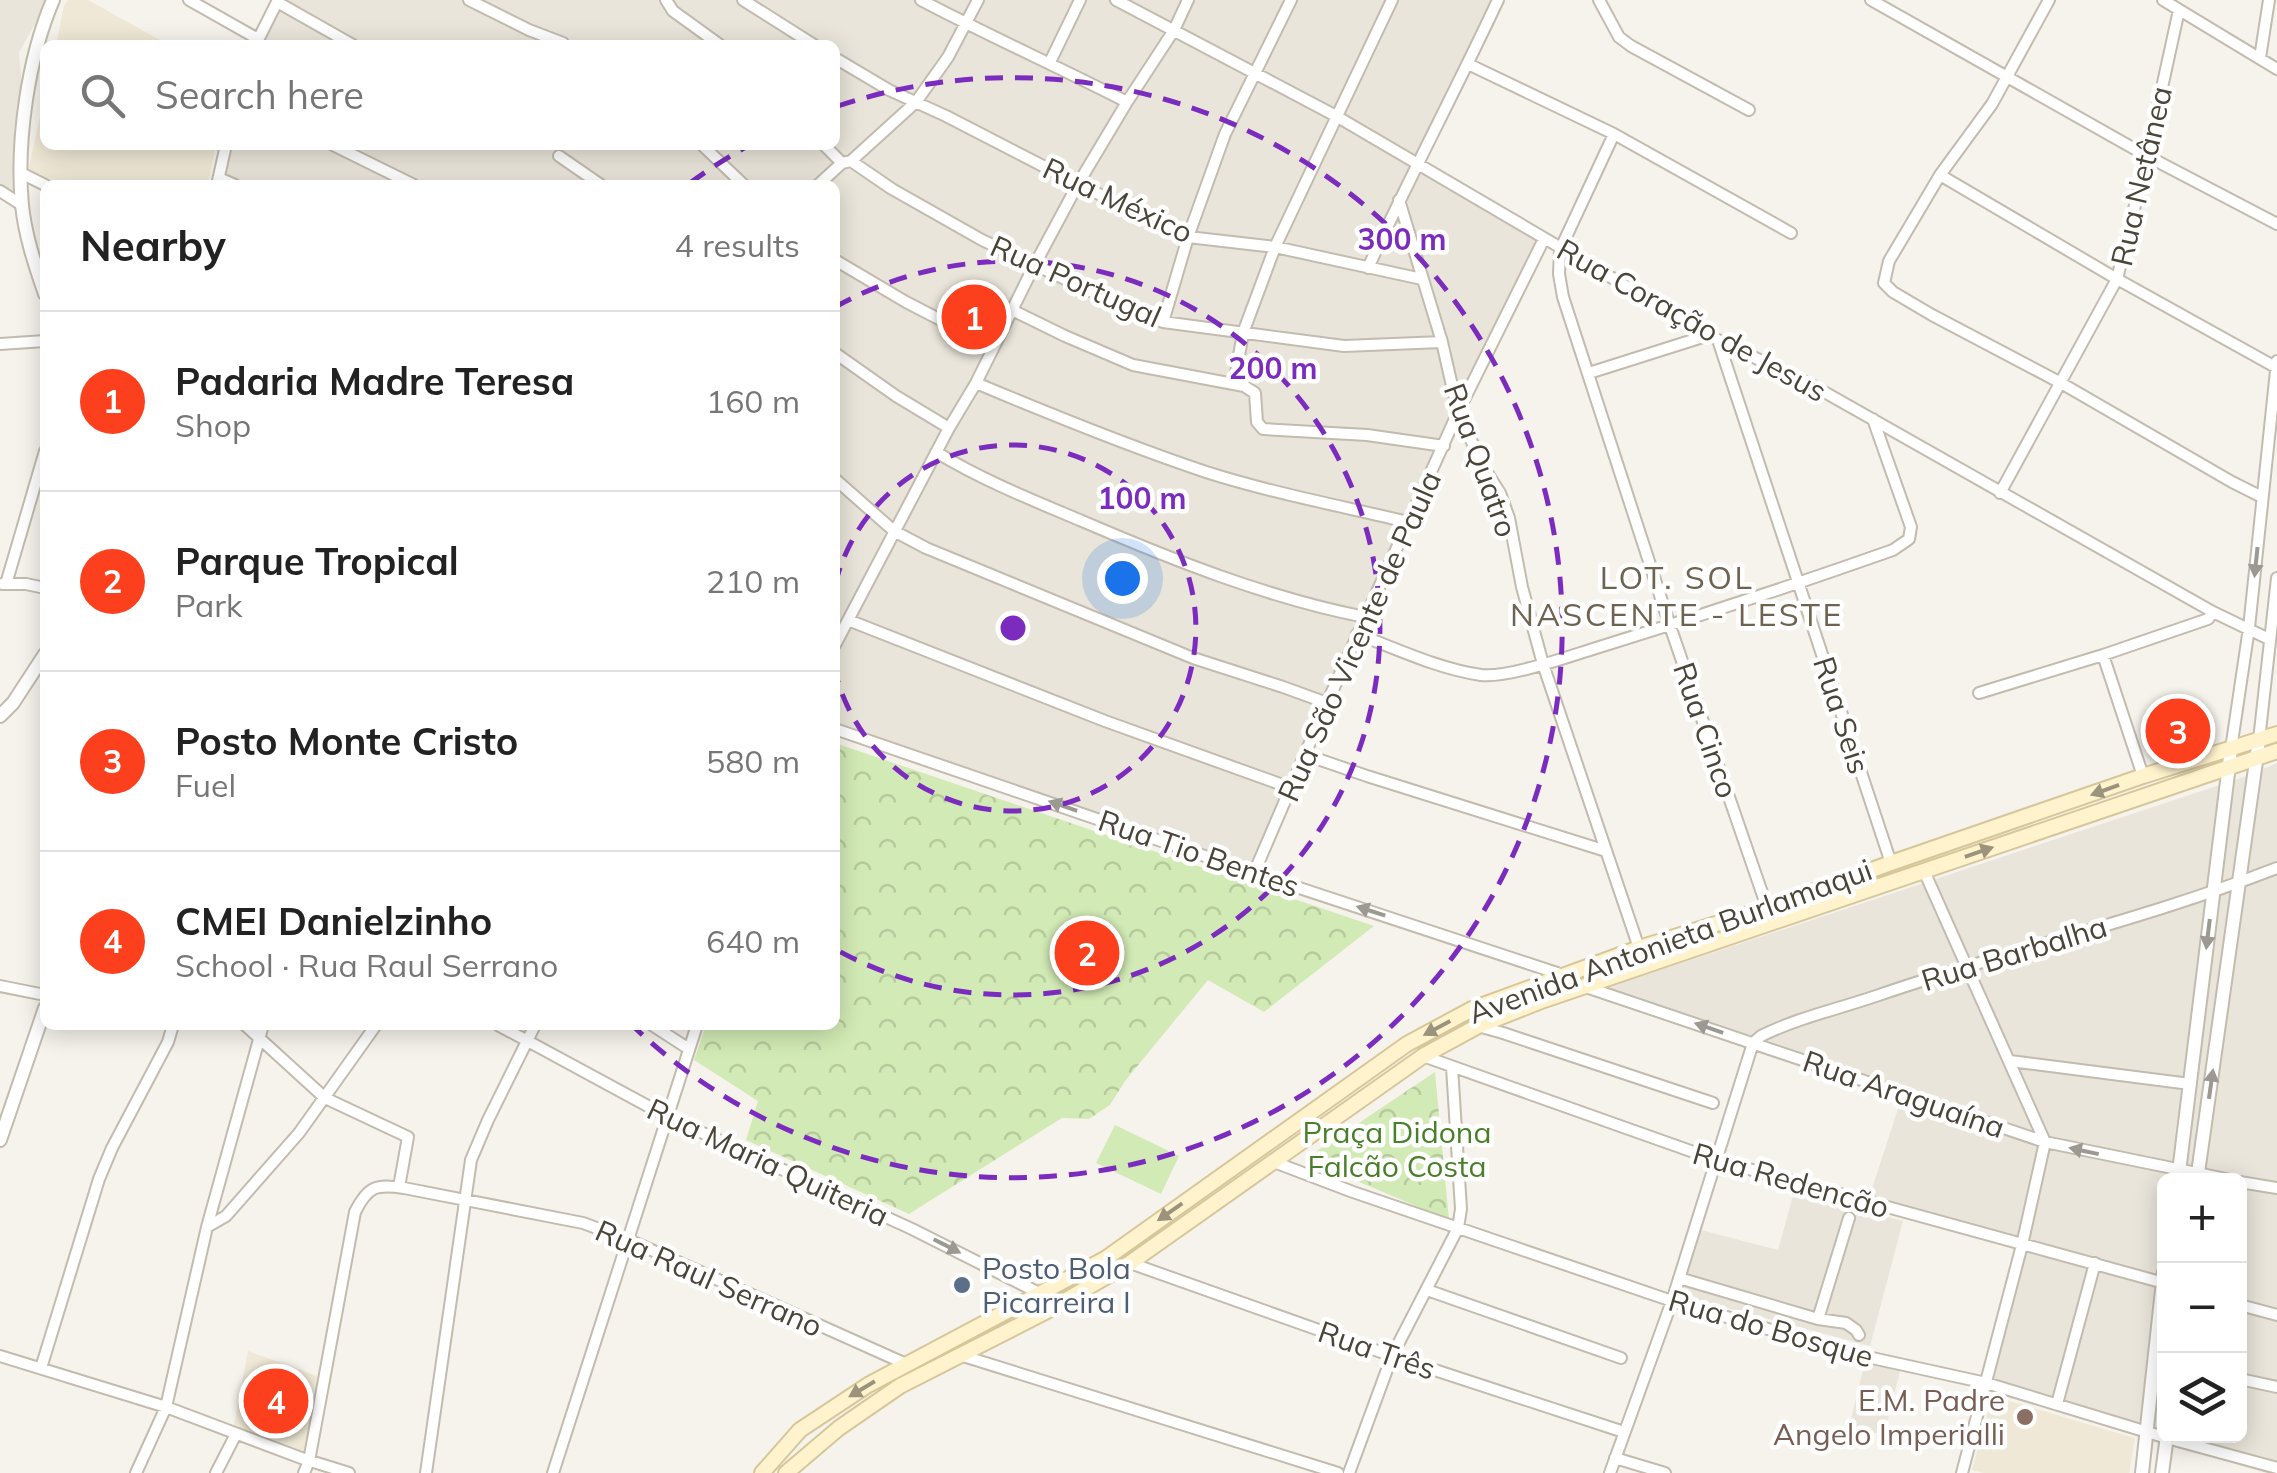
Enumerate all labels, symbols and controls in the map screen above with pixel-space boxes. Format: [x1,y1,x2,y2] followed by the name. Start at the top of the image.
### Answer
[40,40,840,150] search box
[75,68,130,123] icon: search
[155,71,364,119] text: Search here
[2102,83,2180,269] street label: Rua Netânea
[1037,149,1199,251] street label: Rua México
[80,219,226,272] text: Nearby
[1357,220,1447,258] text: 300 m
[675,225,800,265] text: 4 results
[985,227,1167,335] street label: Rua Portugal
[1551,230,1833,410] street label: Rua Coração de Jesus
[942,280,1006,354] pin: 1
[1228,349,1318,387] text: 200 m
[175,357,574,405] text: Padaria Madre Teresa
[1436,378,1526,542] street label: Rua Quatro
[103,381,122,421] text: 1
[706,381,800,421] text: 160 m
[175,405,251,445] text: Shop
[1269,465,1449,807] street label: Rua São Vicente de Paula
[1097,479,1187,517] text: 100 m
[175,537,459,585] text: Parque Tropical
[2247,547,2263,579] one-way arrow
[1097,553,1148,604] your location
[1510,557,1844,634] district label: LOT. SOL NASCENTE - LESTE
[103,561,122,601] text: 2
[706,561,800,601] text: 210 m
[175,585,242,625] text: Park
[995,610,1031,646] centre of rings
[1805,652,1879,778] street label: Rua Seis
[1665,657,1747,803] street label: Rua Cinco
[2146,694,2210,768] pin: 3
[175,717,518,765] text: Posto Monte Cristo
[103,741,122,781] text: 3
[706,741,800,781] text: 580 m
[175,765,236,805] text: Fuel
[2090,783,2120,798] one-way arrow
[1048,798,1078,813] one-way arrow
[1094,801,1304,905] street label: Rua Tio Bentes
[1965,844,1995,859] one-way arrow
[1463,850,1877,1032] street label: Avenida Antonieta Burlamaqui
[175,897,492,945] text: CMEI Danielzinho
[1355,903,1385,918] one-way arrow
[1917,907,2111,999] street label: Rua Barbalha
[1054,916,1120,990] pin: 2
[2200,919,2216,950] one-way arrow
[103,921,122,961] text: 4
[706,921,800,961] text: 640 m
[175,945,558,985] text: School · Rua Raul Serrano
[1423,1018,1451,1036] one-way arrow
[1693,1020,1723,1035] one-way arrow
[1798,1042,2010,1146] street label: Rua Araguaína
[2204,1068,2220,1099] one-way arrow
[641,1089,895,1235] street label: Rua Maria Quiteria
[1303,1113,1491,1185] park label: Praça Didona Falcão Costa
[1688,1134,1894,1226] street label: Rua Redencão
[2068,1142,2099,1158] one-way arrow
[2157,1173,2247,1443] map controls
[2157,1173,2247,1263] button: +
[1157,1202,1183,1222] one-way arrow
[590,1211,828,1345] street label: Rua Raul Serrano
[933,1237,962,1254] one-way arrow
[982,1249,1131,1321] place label: Posto Bola Picarreira I
[2157,1263,2247,1353] button: −
[951,1274,973,1296] marker: Posto Bola Picarreira I
[1664,1281,1878,1375] street label: Rua do Bosque
[1313,1312,1441,1388] street label: Rua Três
[2157,1353,2247,1443] button: layers
[244,1364,308,1438] pin: 4
[848,1380,876,1397] one-way arrow
[1773,1381,2005,1453] place label: E.M. Padre Angelo Imperialli
[2014,1406,2036,1428] marker: E.M. Padre Angelo Imperialli

